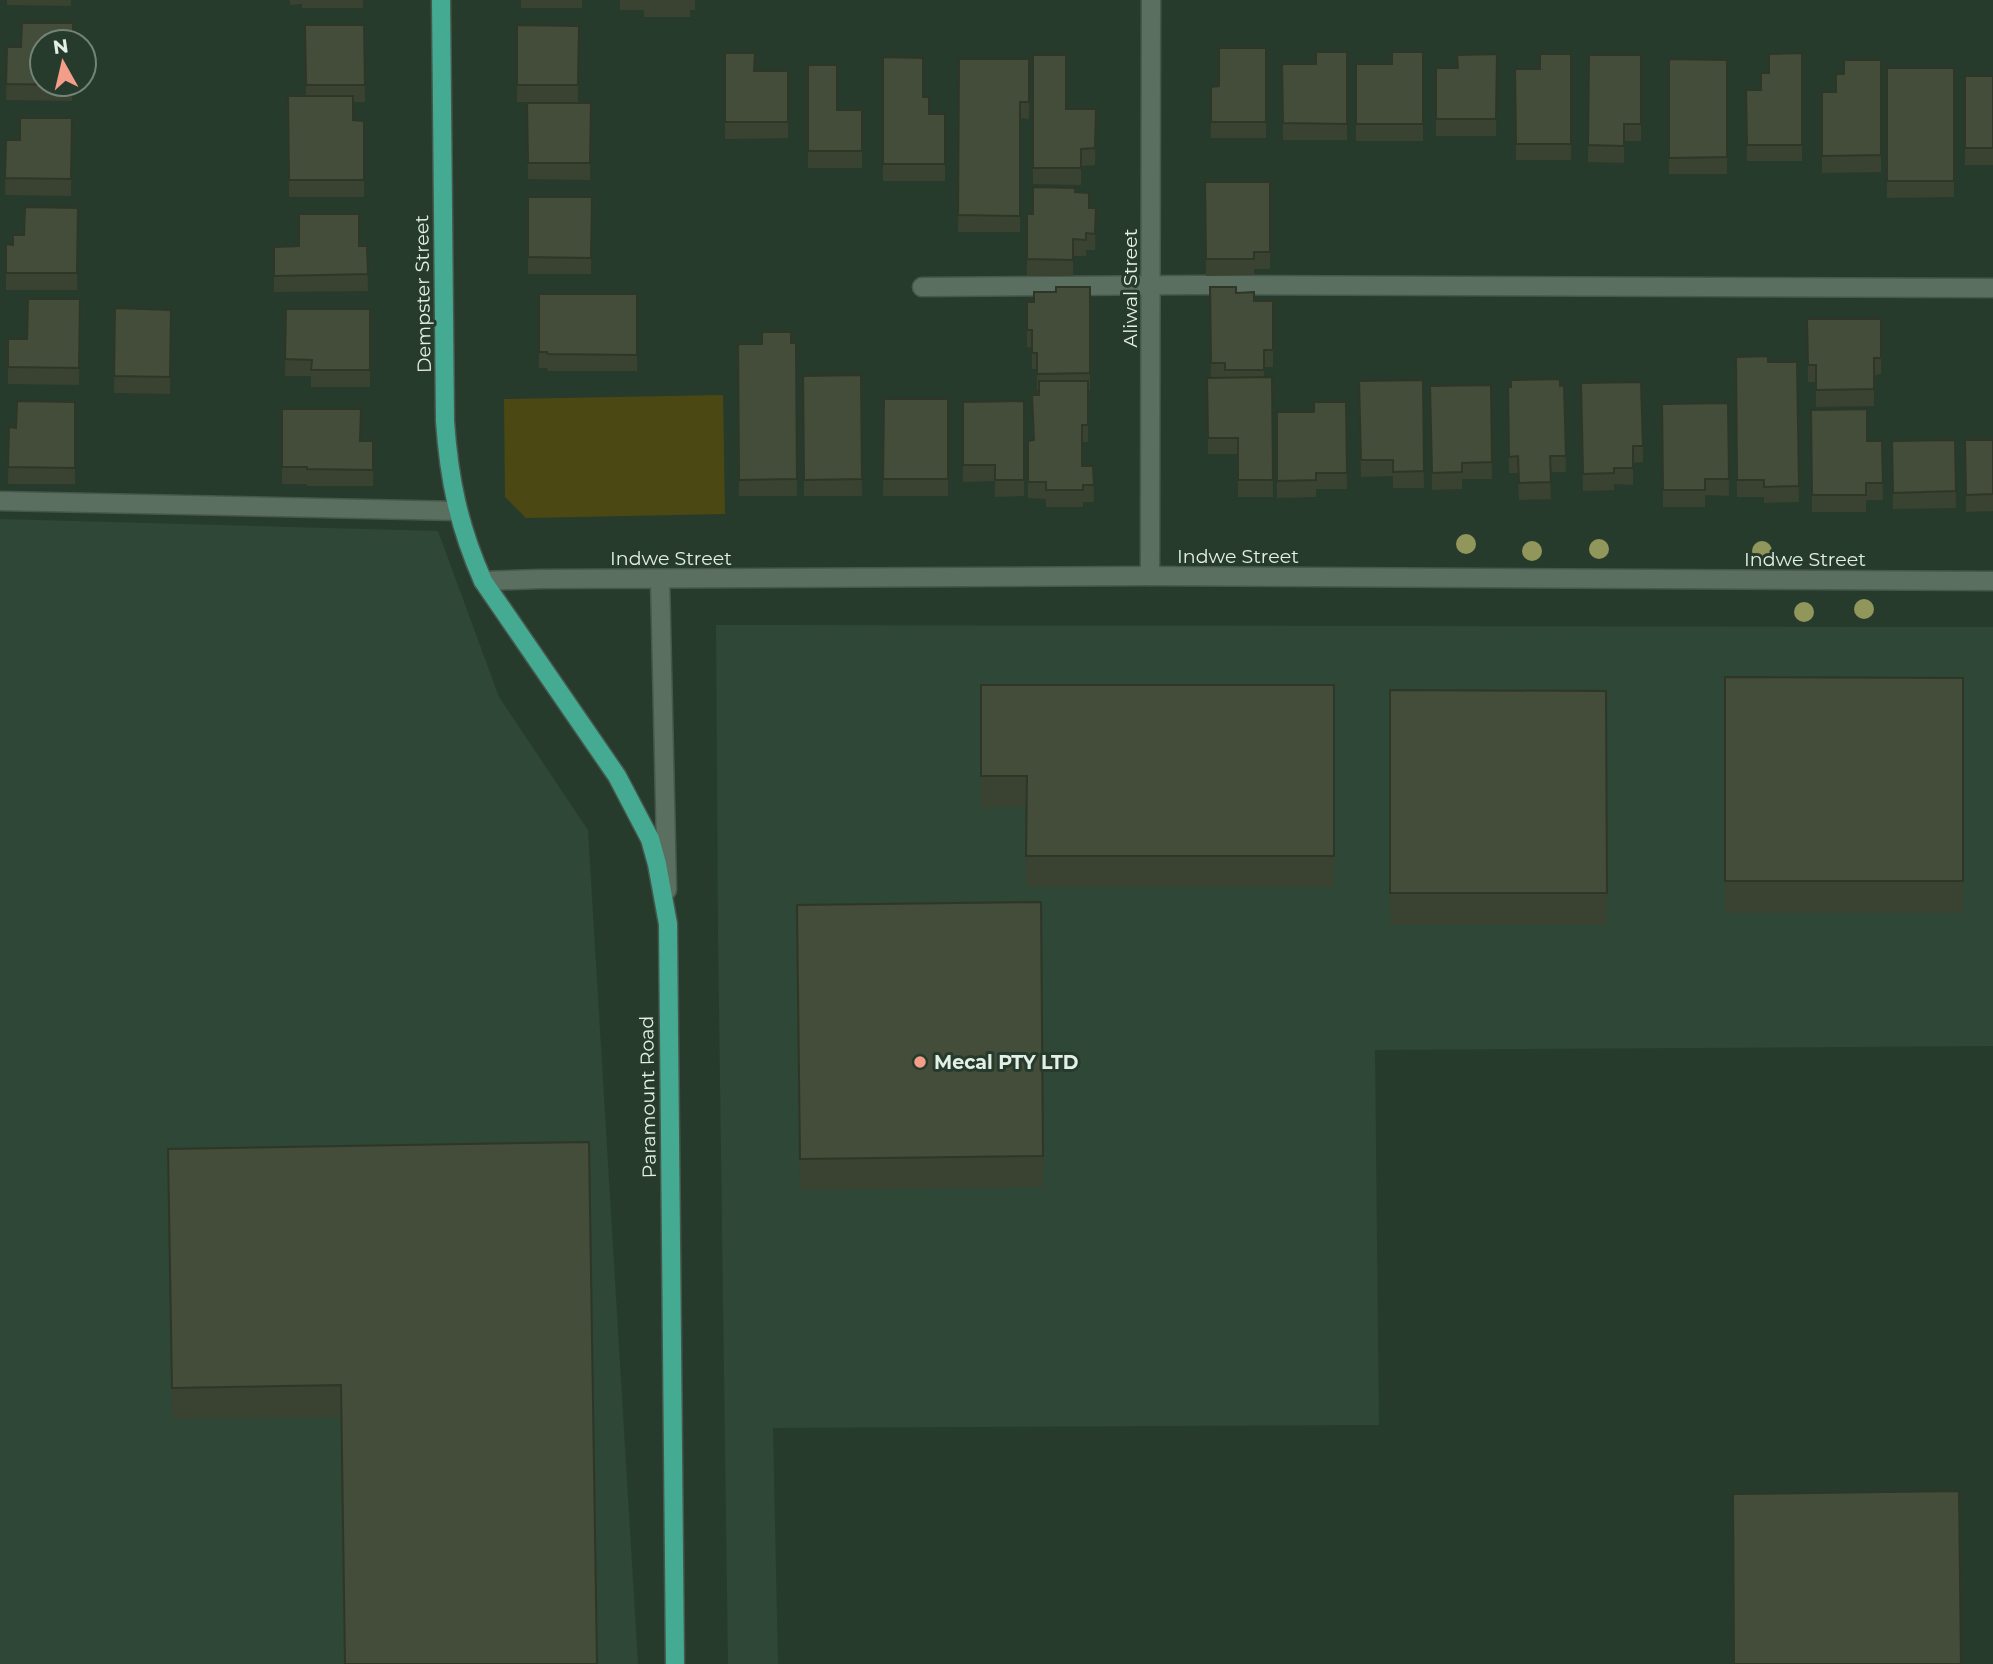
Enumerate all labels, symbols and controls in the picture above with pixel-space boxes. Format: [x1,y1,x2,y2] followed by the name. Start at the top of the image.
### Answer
[28,28,98,98] north arrow
[51,34,70,59] text: N
[410,214,436,373] street label: Dempster Street
[1119,228,1142,347] street label: Aliwal Street
[1177,545,1299,568] street label: Indwe Street
[610,547,732,570] street label: Indwe Street
[1744,548,1866,571] street label: Indwe Street
[635,1015,661,1179] street label: Paramount Road
[934,1051,1079,1074] place label: Mecal PTY LTD
[912,1054,928,1070] marker: Mecal PTY LTD

